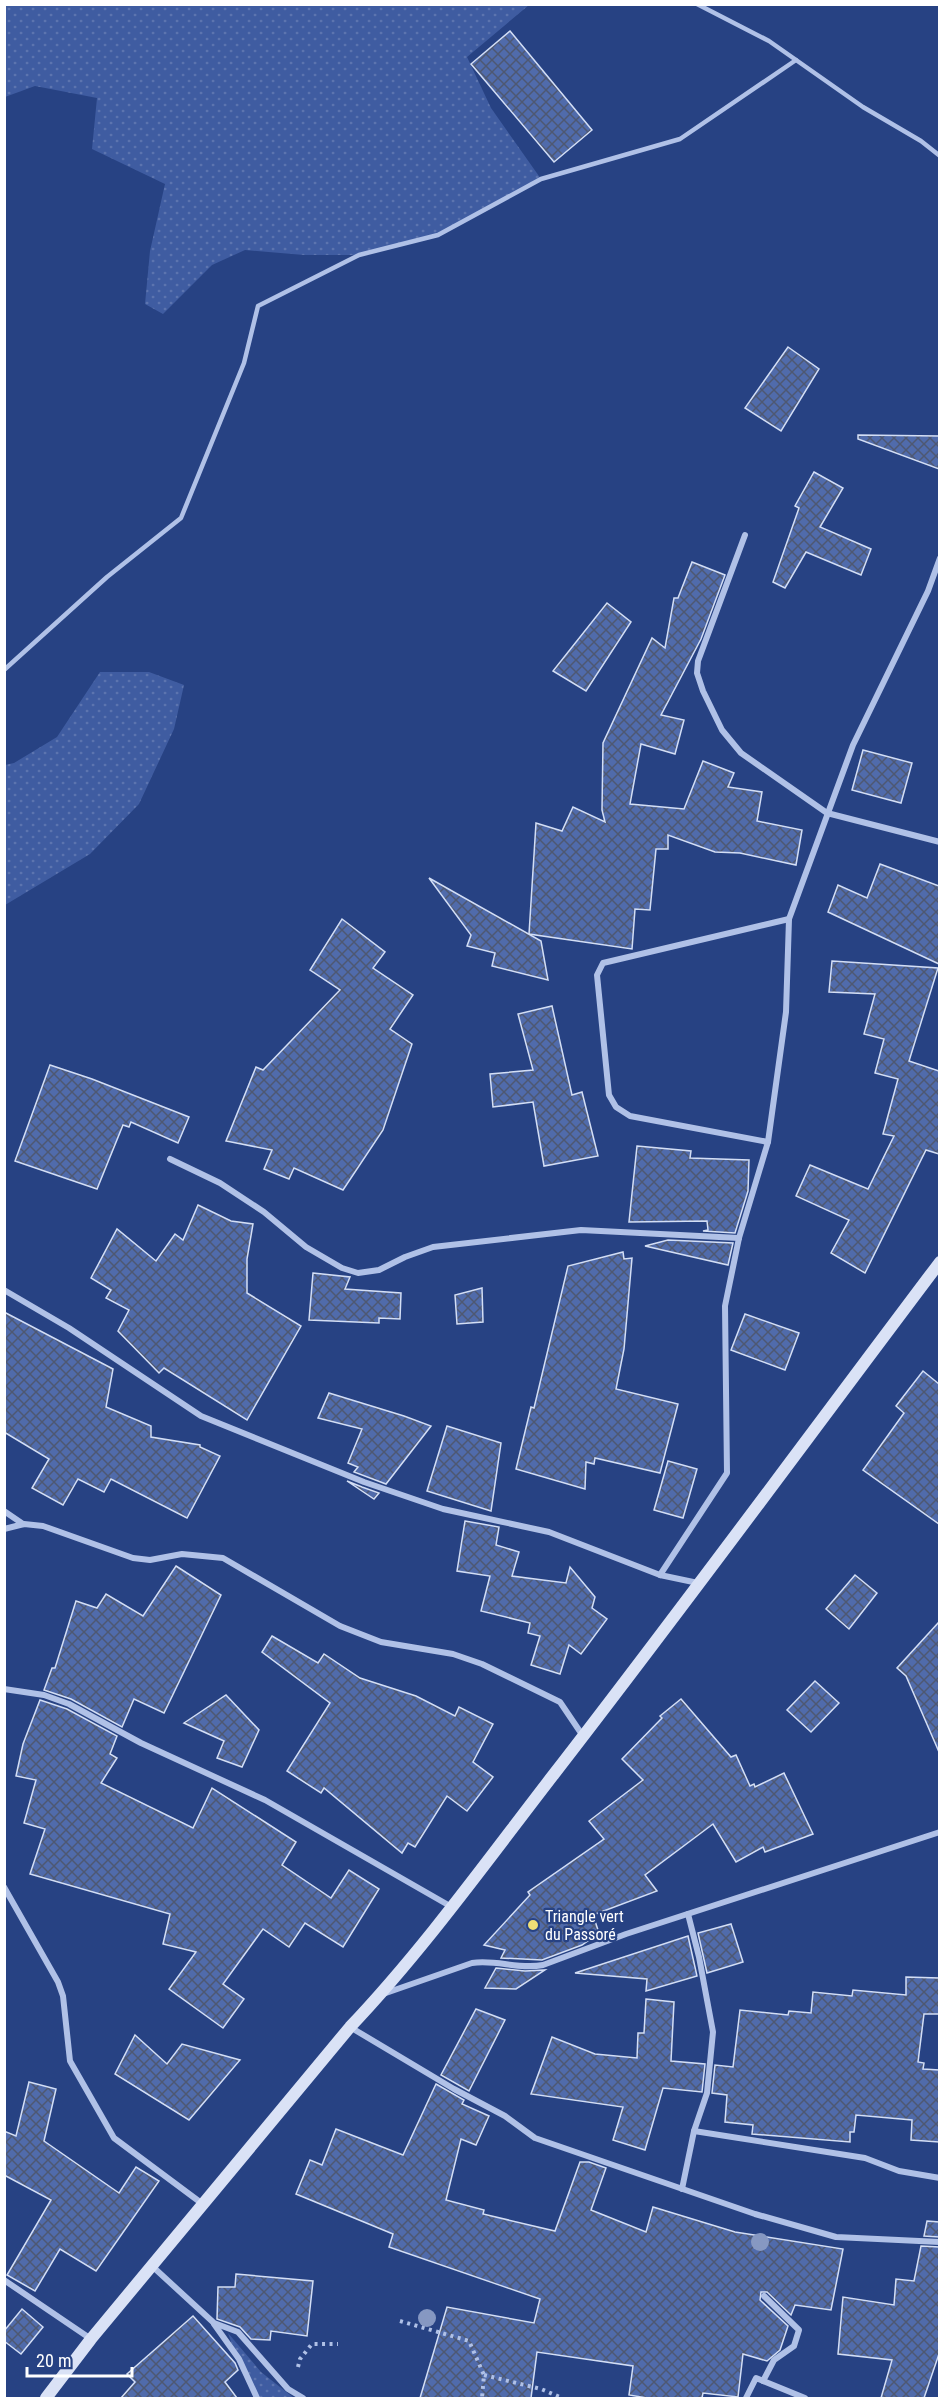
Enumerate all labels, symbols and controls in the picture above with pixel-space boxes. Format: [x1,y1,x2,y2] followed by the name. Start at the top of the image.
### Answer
[545,1907,624,1944] place label: Triangle vert du Passoré
[526,1918,540,1932] marker: Triangle vert du Passoré
[27,2340,132,2378] scale bar
[36,2350,71,2371] text: 20 m

